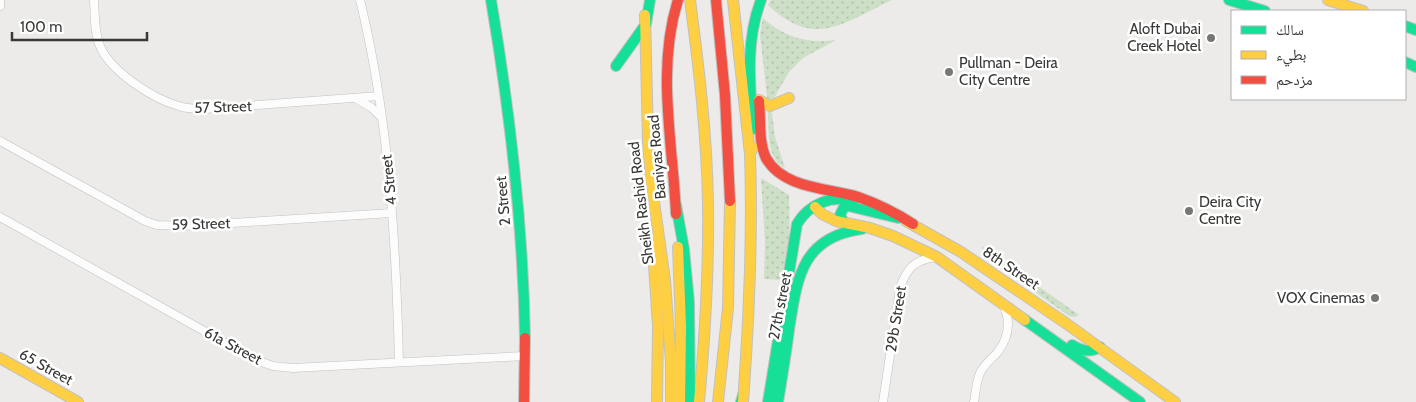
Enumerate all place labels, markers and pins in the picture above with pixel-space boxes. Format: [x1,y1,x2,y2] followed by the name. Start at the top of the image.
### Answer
[1127,20,1201,55] place label: Aloft Dubai Creek Hotel
[1205,32,1217,44] marker: Aloft Dubai Creek Hotel
[959,54,1059,89] place label: Pullman - Deira City Centre
[943,66,955,78] marker: Pullman - Deira City Centre
[1199,193,1262,228] place label: Deira City Centre
[1183,205,1195,217] marker: Deira City Centre
[1277,289,1365,307] place label: VOX Cinemas
[1369,292,1381,304] marker: VOX Cinemas

